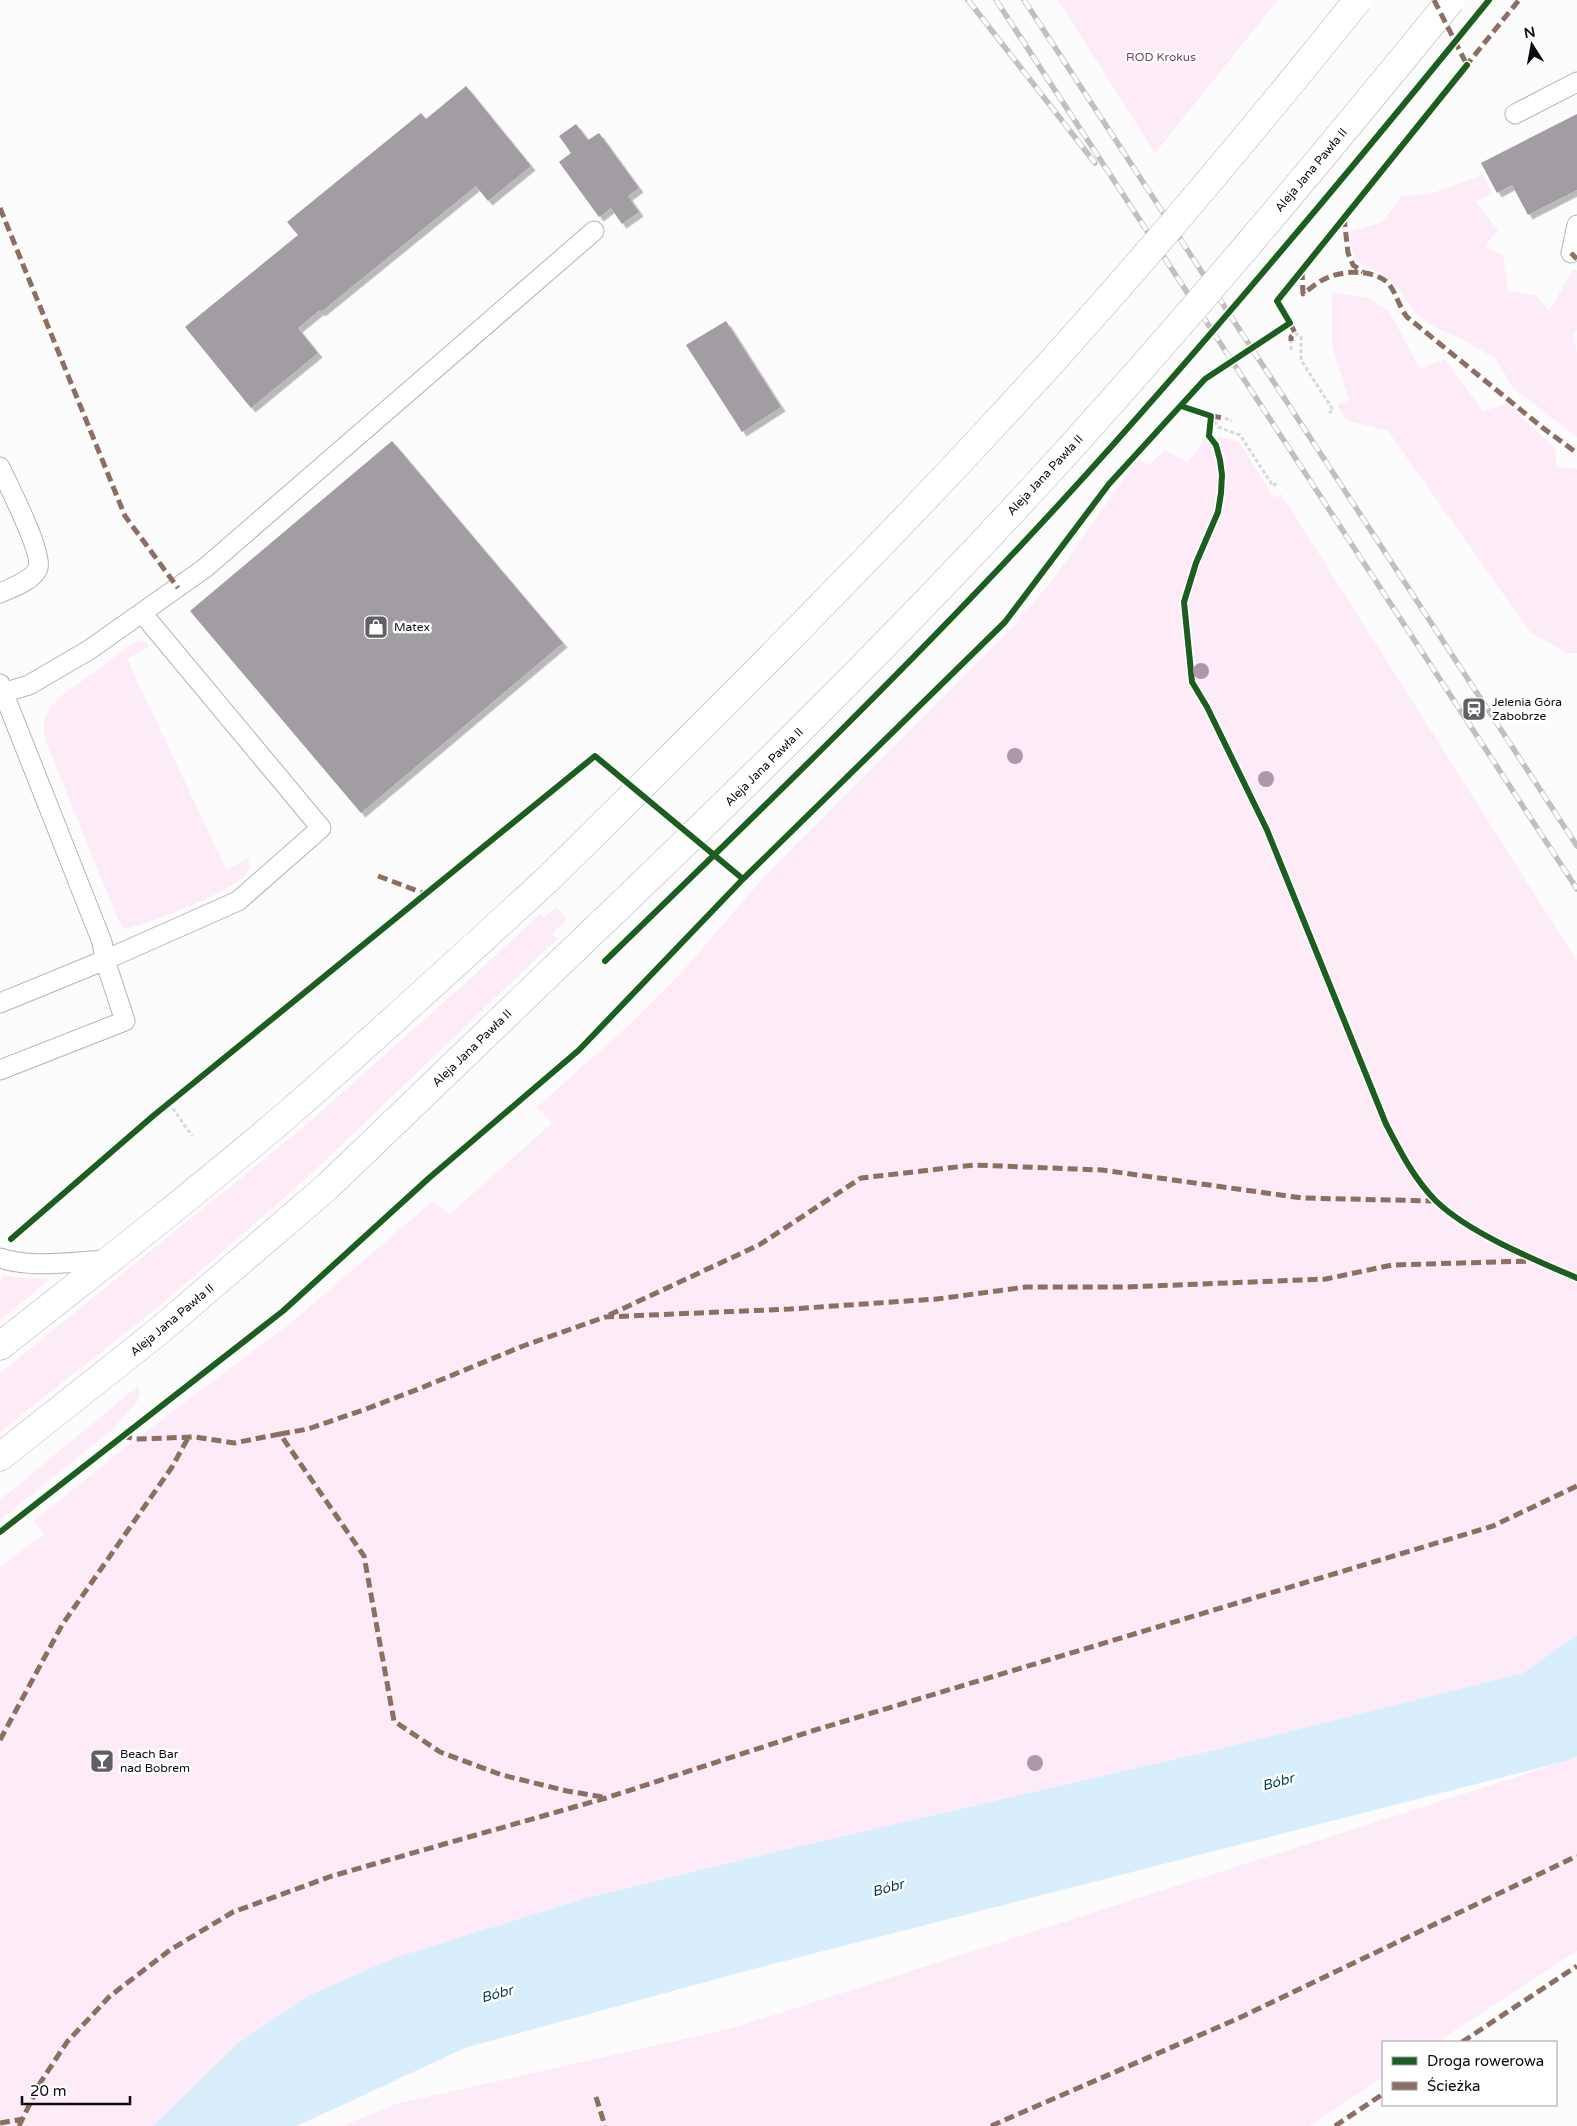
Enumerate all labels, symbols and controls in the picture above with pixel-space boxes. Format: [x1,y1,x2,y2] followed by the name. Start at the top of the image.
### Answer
[1507,20,1557,70] north arrow
[1522,23,1537,42] text: N
[1126,50,1196,64] park label: ROD Krokus
[1272,125,1350,215] street label: Aleja Jana Pawła II
[1004,432,1086,518] street label: Aleja Jana Pawła II
[363,614,389,640] shop icon: Matex
[394,620,430,634] place label: Matex
[1492,695,1562,723] place label: Jelenia Góra Zabobrze
[1461,696,1487,722] station icon: Jelenia Góra Zabobrze
[722,725,806,809] street label: Aleja Jana Pawła II
[429,1007,515,1089] street label: Aleja Jana Pawła II
[127,1281,217,1359] street label: Aleja Jana Pawła II
[120,1747,190,1775] place label: Beach Bar nad Bobrem
[89,1748,115,1774] bar icon: Beach Bar nad Bobrem
[1260,1769,1297,1794] water label: Bóbr
[870,1875,907,1900] water label: Bóbr
[479,1981,516,2006] water label: Bóbr
[1382,2041,1557,2106] legend
[1427,2052,1544,2070] text: Droga rowerowa
[22,2074,130,2106] scale bar
[1427,2077,1480,2095] text: Ścieżka
[30,2082,67,2100] text: 20 m

